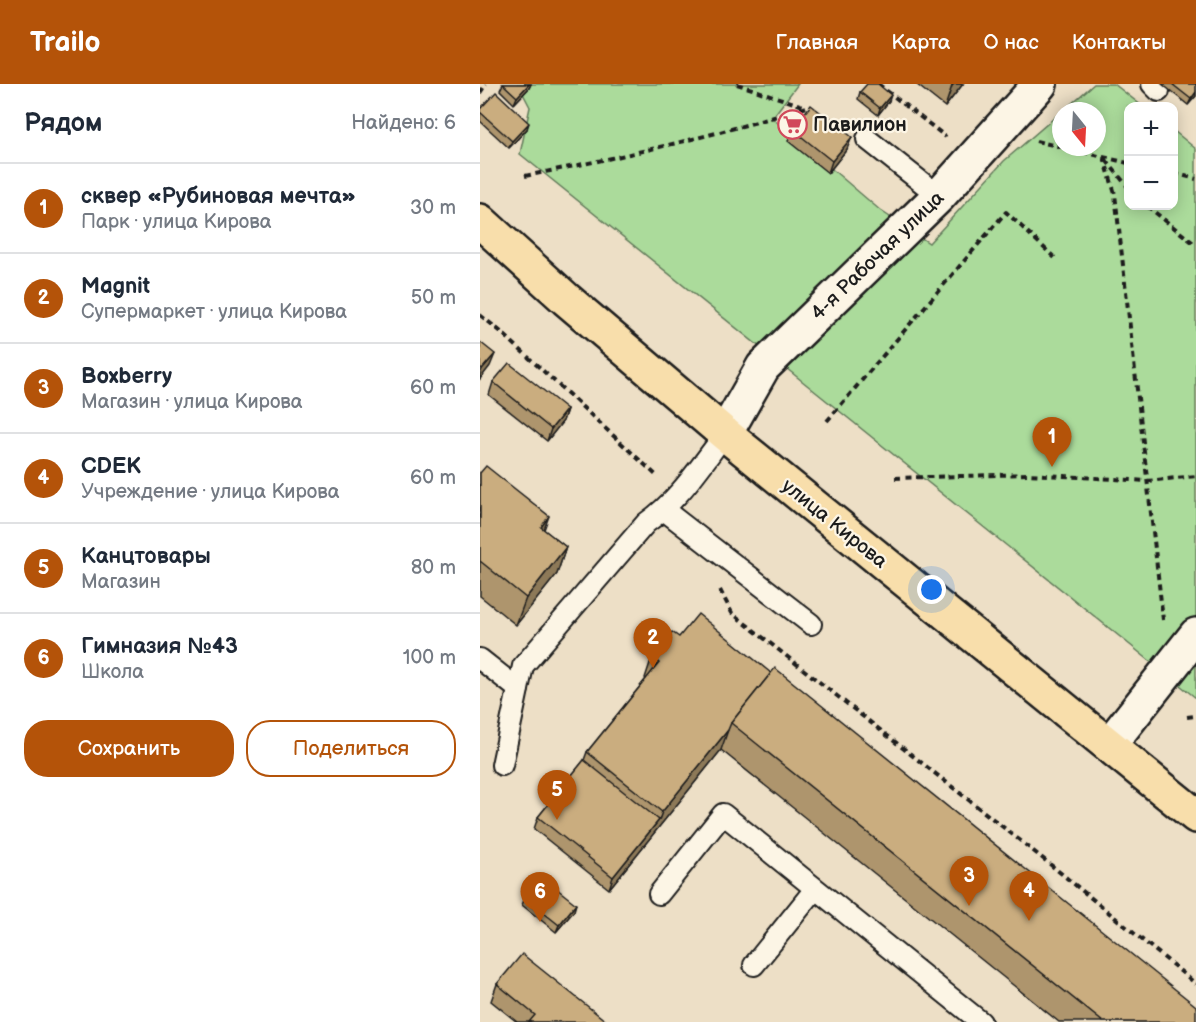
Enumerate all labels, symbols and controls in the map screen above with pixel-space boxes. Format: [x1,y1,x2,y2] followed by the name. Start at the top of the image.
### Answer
[30,26,101,59] text: Trailo
[775,30,858,55] text: Главная
[891,30,950,55] text: Карта
[983,30,1039,55] text: О нас
[1072,30,1166,55] text: Контакты
[1052,102,1106,156] north arrow
[1124,102,1178,210] map controls
[1124,102,1178,156] button: +
[24,108,102,139] text: Рядом
[776,108,808,140] supermarket icon: Павилион
[351,111,456,135] text: Найдено: 6
[813,113,907,137] place label: Павилион
[1124,156,1178,210] button: −
[81,183,356,210] text: сквер «Рубиновая мечта»
[806,186,949,325] street label: 4-я Рабочая улица
[39,196,48,220] text: 1
[410,196,456,220] text: 30 m
[81,210,272,234] text: Парк · улица Кирова
[81,273,150,300] text: Magnit
[38,286,49,310] text: 2
[411,286,456,310] text: 50 m
[81,300,347,324] text: Супермаркет · улица Кирова
[81,363,172,390] text: Boxberry
[38,376,49,400] text: 3
[410,376,456,400] text: 60 m
[81,390,303,414] text: Магазин · улица Кирова
[1032,418,1072,467] pin: 1
[81,453,141,480] text: CDEK
[38,466,49,490] text: 4
[410,466,456,490] text: 60 m
[777,474,892,574] street label: улица Кирова
[81,480,340,504] text: Учреждение · улица Кирова
[81,543,211,570] text: Канцтовары
[38,556,49,580] text: 5
[411,556,456,580] text: 80 m
[81,570,161,594] text: Магазин
[917,575,946,604] your location
[634,618,672,668] pin: 2
[81,633,238,660] text: Гимназия №43
[37,646,50,670] text: 6
[403,646,456,670] text: 100 m
[81,660,144,684] text: Школа
[24,720,234,777] button: Сохранить
[246,720,456,777] button: Поделиться
[538,770,577,820] pin: 5
[950,856,988,906] pin: 3
[520,872,560,922] pin: 6
[1010,872,1048,921] pin: 4

